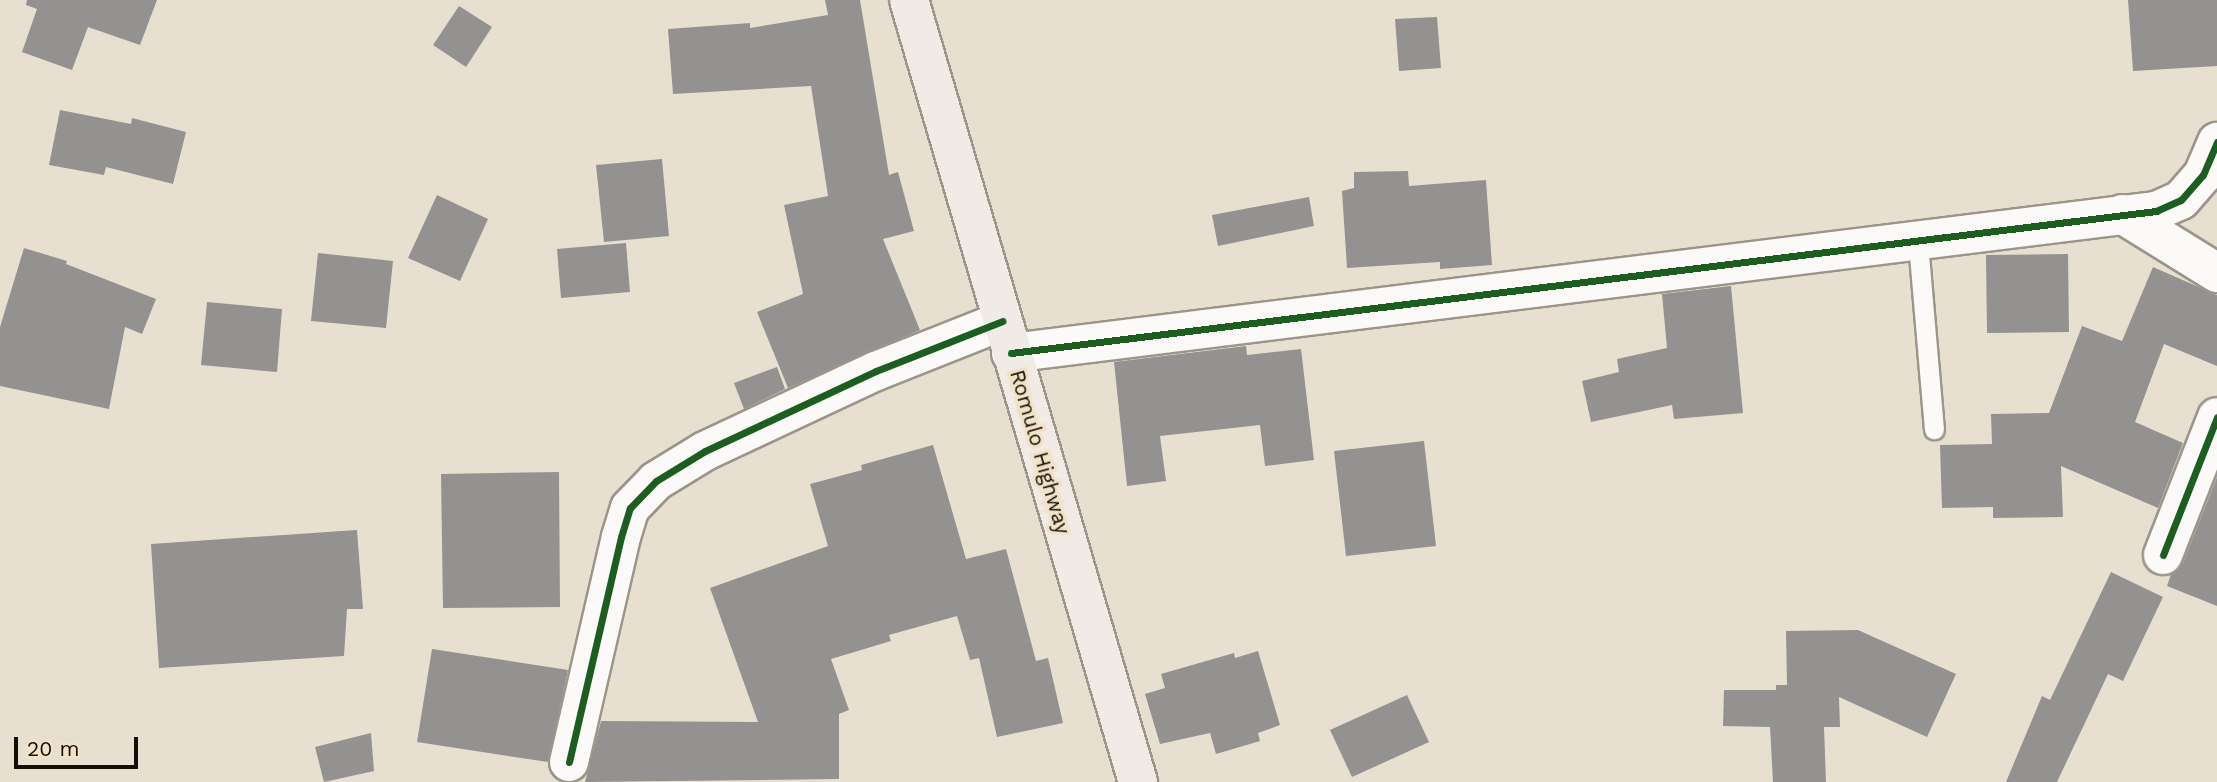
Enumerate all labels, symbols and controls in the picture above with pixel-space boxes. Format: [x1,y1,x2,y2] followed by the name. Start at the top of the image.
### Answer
[1004,367,1076,537] street label: Romulo Highway
[18,722,142,766] scale bar
[27,736,79,761] text: 20 m

